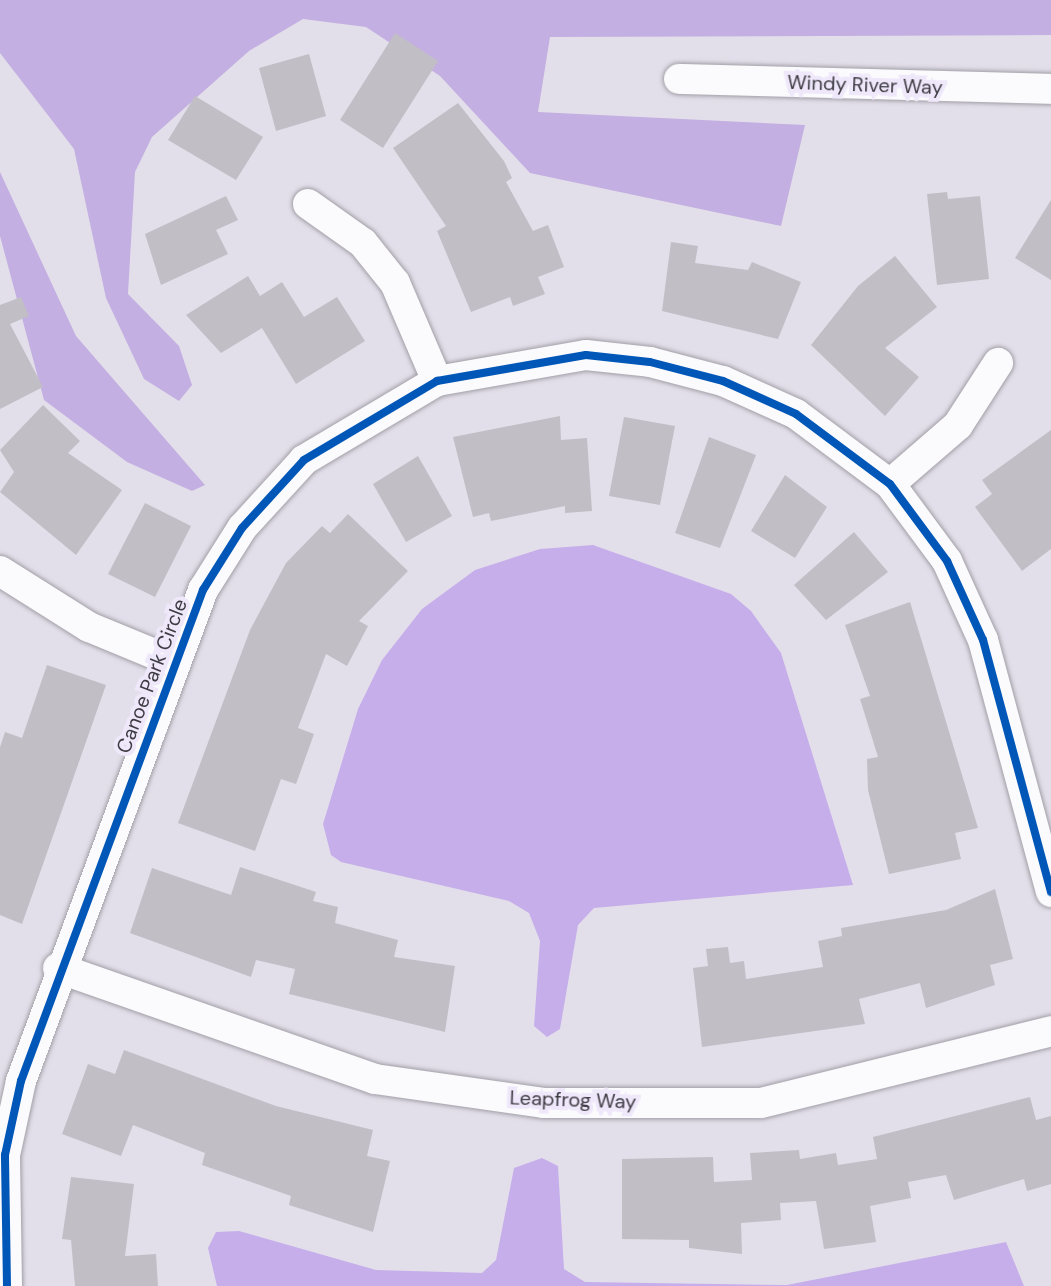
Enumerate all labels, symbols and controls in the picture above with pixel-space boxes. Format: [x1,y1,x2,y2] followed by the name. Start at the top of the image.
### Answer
[787,70,943,100] street label: Windy River Way
[112,595,192,757] street label: Canoe Park Circle
[509,1086,637,1114] street label: Leapfrog Way

